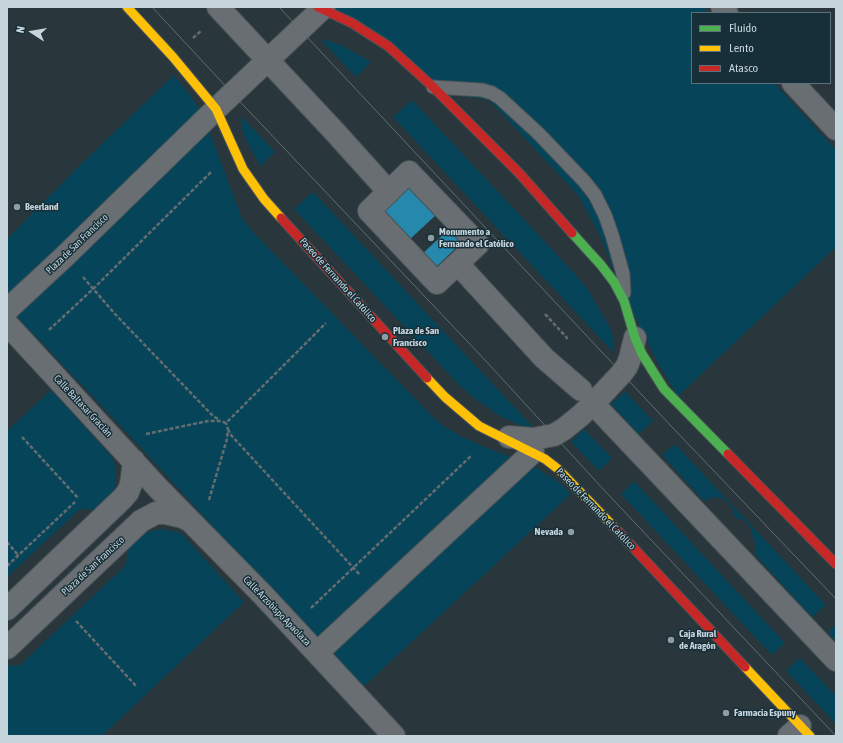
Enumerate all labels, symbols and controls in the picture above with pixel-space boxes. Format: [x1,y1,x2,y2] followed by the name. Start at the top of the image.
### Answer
[12,12,52,52] north arrow
[691,12,831,84] legend
[729,21,757,35] text: Fluido
[14,25,27,34] text: N
[729,41,754,55] text: Lento
[729,61,758,75] text: Atasco
[25,201,59,213] place label: Beerland
[12,202,22,212] marker: Beerland
[44,211,110,277] street label: Plaza de San Francisco
[439,226,514,250] place label: Monumento a Fernando el Católico
[426,233,436,243] marker: Monumento a Fernando el Católico
[297,235,379,325] street label: Paseo de Fernando el Católico
[393,325,439,348] place label: Plaza de San Francisco
[380,332,390,342] marker: Plaza de San Francisco
[51,372,115,440] street label: Calle Baltasar Gracián
[554,466,638,552] street label: Paseo de Fernando el Católico
[535,526,563,538] place label: Nevada
[566,527,576,537] marker: Nevada
[59,534,127,598] street label: Plaza de San Francisco
[241,574,313,648] street label: Calle Arzobispo Apaolaza
[679,628,716,652] place label: Caja Rural de Aragón
[666,635,676,645] marker: Caja Rural de Aragón
[734,707,796,719] place label: Farmacia Espuny
[721,708,731,718] marker: Farmacia Espuny

